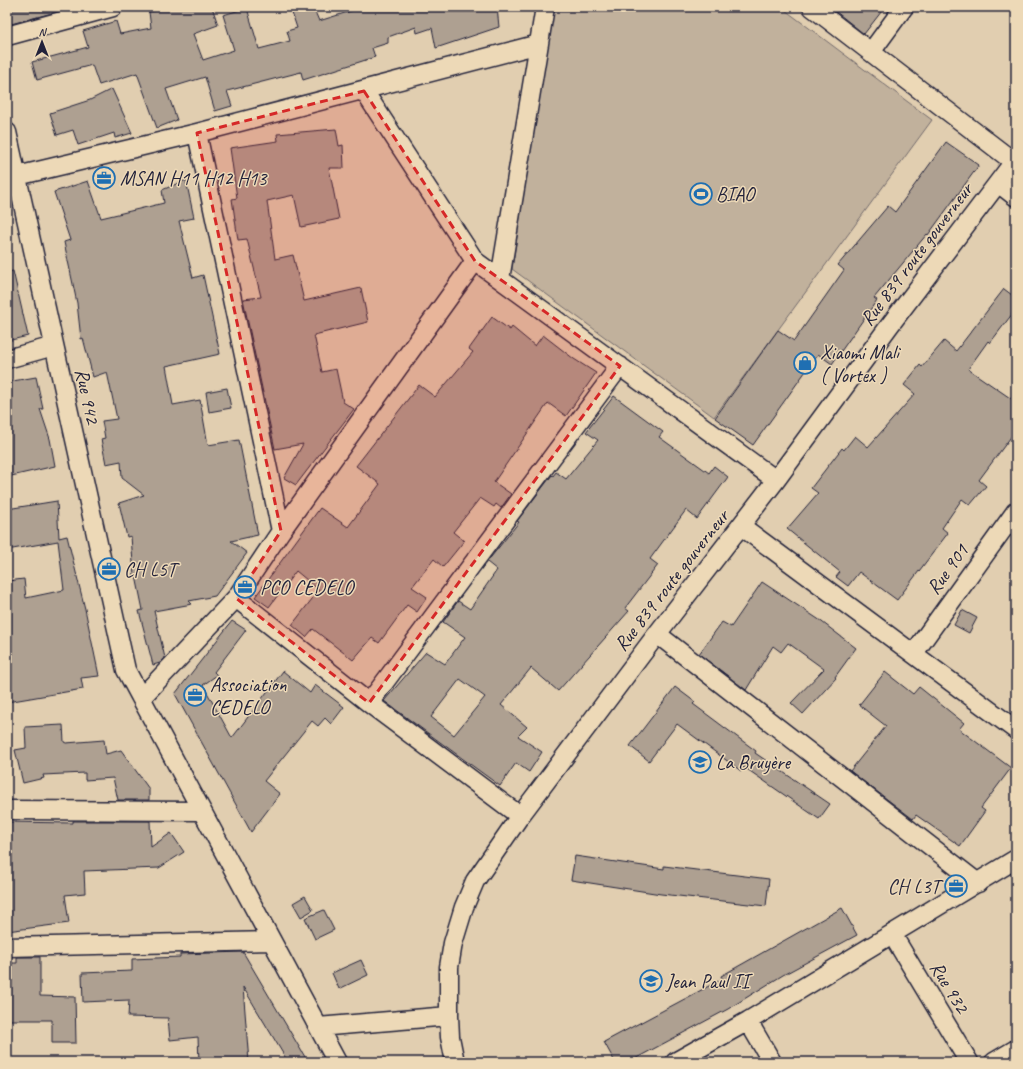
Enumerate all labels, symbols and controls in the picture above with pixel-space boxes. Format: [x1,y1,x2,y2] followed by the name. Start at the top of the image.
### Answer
[22,22,62,62] north arrow
[39,25,48,39] text: N
[91,165,117,191] office icon: MSAN H11 H12 H13
[120,166,269,191] place label: MSAN H11 H12 H13
[855,177,979,331] street label: Rue 839 route gouverneur
[688,181,714,207] sports icon: BIAO
[716,182,756,207] place label: BIAO
[820,340,901,388] place label: Xiaomi Mali ( Vortex )
[792,350,818,376] shop icon: Xiaomi Mali ( Vortex )
[69,366,106,428] street label: Rue 942
[608,503,735,656] street label: Rue 839 route gouverneur
[921,539,975,599] street label: Rue 901
[96,556,122,582] office icon: CH L5T
[124,557,180,582] place label: CH L5T
[232,574,258,600] office icon: PCO CEDELO
[260,575,355,600] place label: PCO CEDELO
[210,672,287,720] place label: Association CEDELO
[182,682,208,708] office icon: Association CEDELO
[687,749,713,775] school or university icon: La Bruyère
[716,750,791,775] place label: La Bruyère
[943,873,969,899] office icon: CH L3T
[888,874,944,899] place label: CH L3T
[924,957,976,1019] street label: Rue 932
[638,968,664,994] school or university icon: Jean Paul II
[665,969,753,994] place label: Jean Paul II

